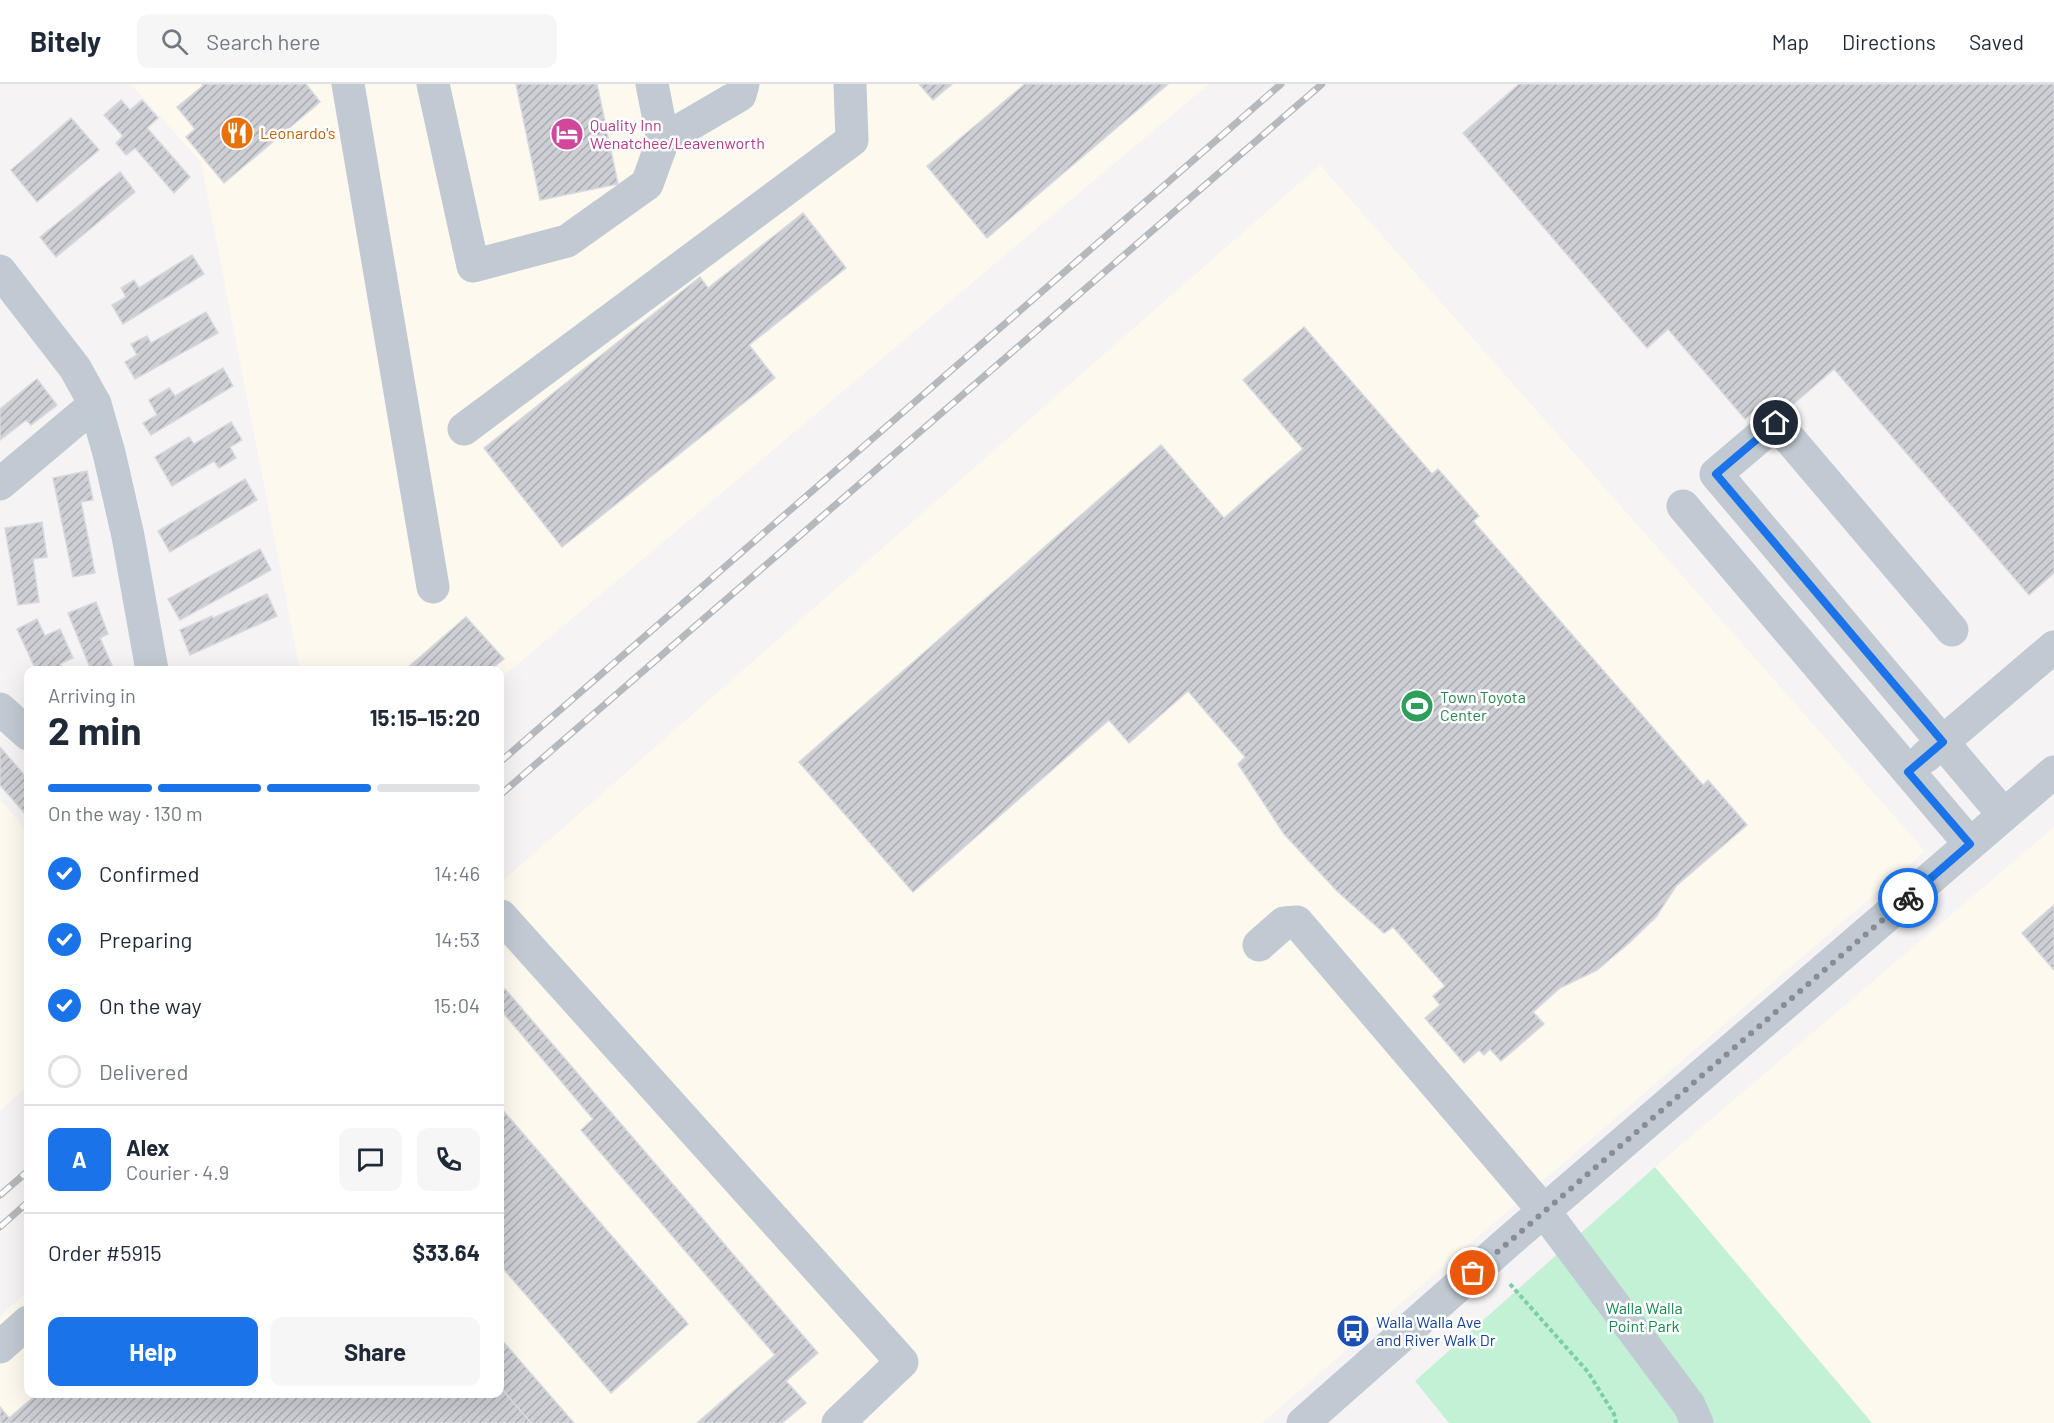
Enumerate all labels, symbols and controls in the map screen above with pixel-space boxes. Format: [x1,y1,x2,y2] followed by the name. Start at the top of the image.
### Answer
[137,14,557,68] search box
[30,24,101,58] text: Bitely
[158,25,191,58] icon: search
[206,28,321,54] text: Search here
[1772,29,1809,54] text: Map
[1842,29,1936,54] text: Directions
[1969,29,2024,54] text: Saved
[219,115,255,151] restaurant icon: Leonardo's
[590,115,765,152] place label: Quality Inn Wenatchee/Leavenworth
[549,116,585,152] hotel icon: Quality Inn Wenatchee/Leavenworth
[260,123,336,142] place label: Leonardo's
[1750,397,1801,448] pin
[1759,406,1792,439] icon: home
[48,683,136,707] text: Arriving in
[1440,687,1526,724] place label: Town Toyota Center
[1399,688,1435,724] sports icon: Town Toyota Center
[370,704,480,730] text: 15:15–15:20
[48,706,141,753] text: 2 min
[48,801,203,825] text: On the way · 130 m
[48,857,81,890] icon: check
[99,860,199,886] text: Confirmed
[434,861,480,885] text: 14:46
[1878,868,1938,928] courier
[1892,882,1925,915] icon: bike
[48,923,81,956] icon: check
[99,926,192,952] text: Preparing
[435,927,480,951] text: 14:53
[48,989,81,1022] icon: check
[99,992,202,1018] text: On the way
[434,993,480,1017] text: 15:04
[99,1058,188,1084] text: Delivered
[339,1128,402,1191] button: chat
[417,1128,480,1191] button: phone
[126,1134,169,1160] text: Alex
[72,1146,87,1172] text: A
[126,1160,229,1184] text: Courier · 4.9
[48,1239,162,1265] text: Order #5915
[413,1239,480,1265] text: $33.64
[1447,1247,1498,1298] pin
[1456,1256,1489,1289] icon: bag
[1605,1298,1683,1335] park label: Walla Walla Point Park
[1376,1312,1496,1349] place label: Walla Walla Ave and River Walk Dr
[1335,1313,1371,1349] bus stop icon: Walla Walla Ave and River Walk Dr
[48,1317,258,1386] button: Help
[270,1317,480,1386] button: Share

